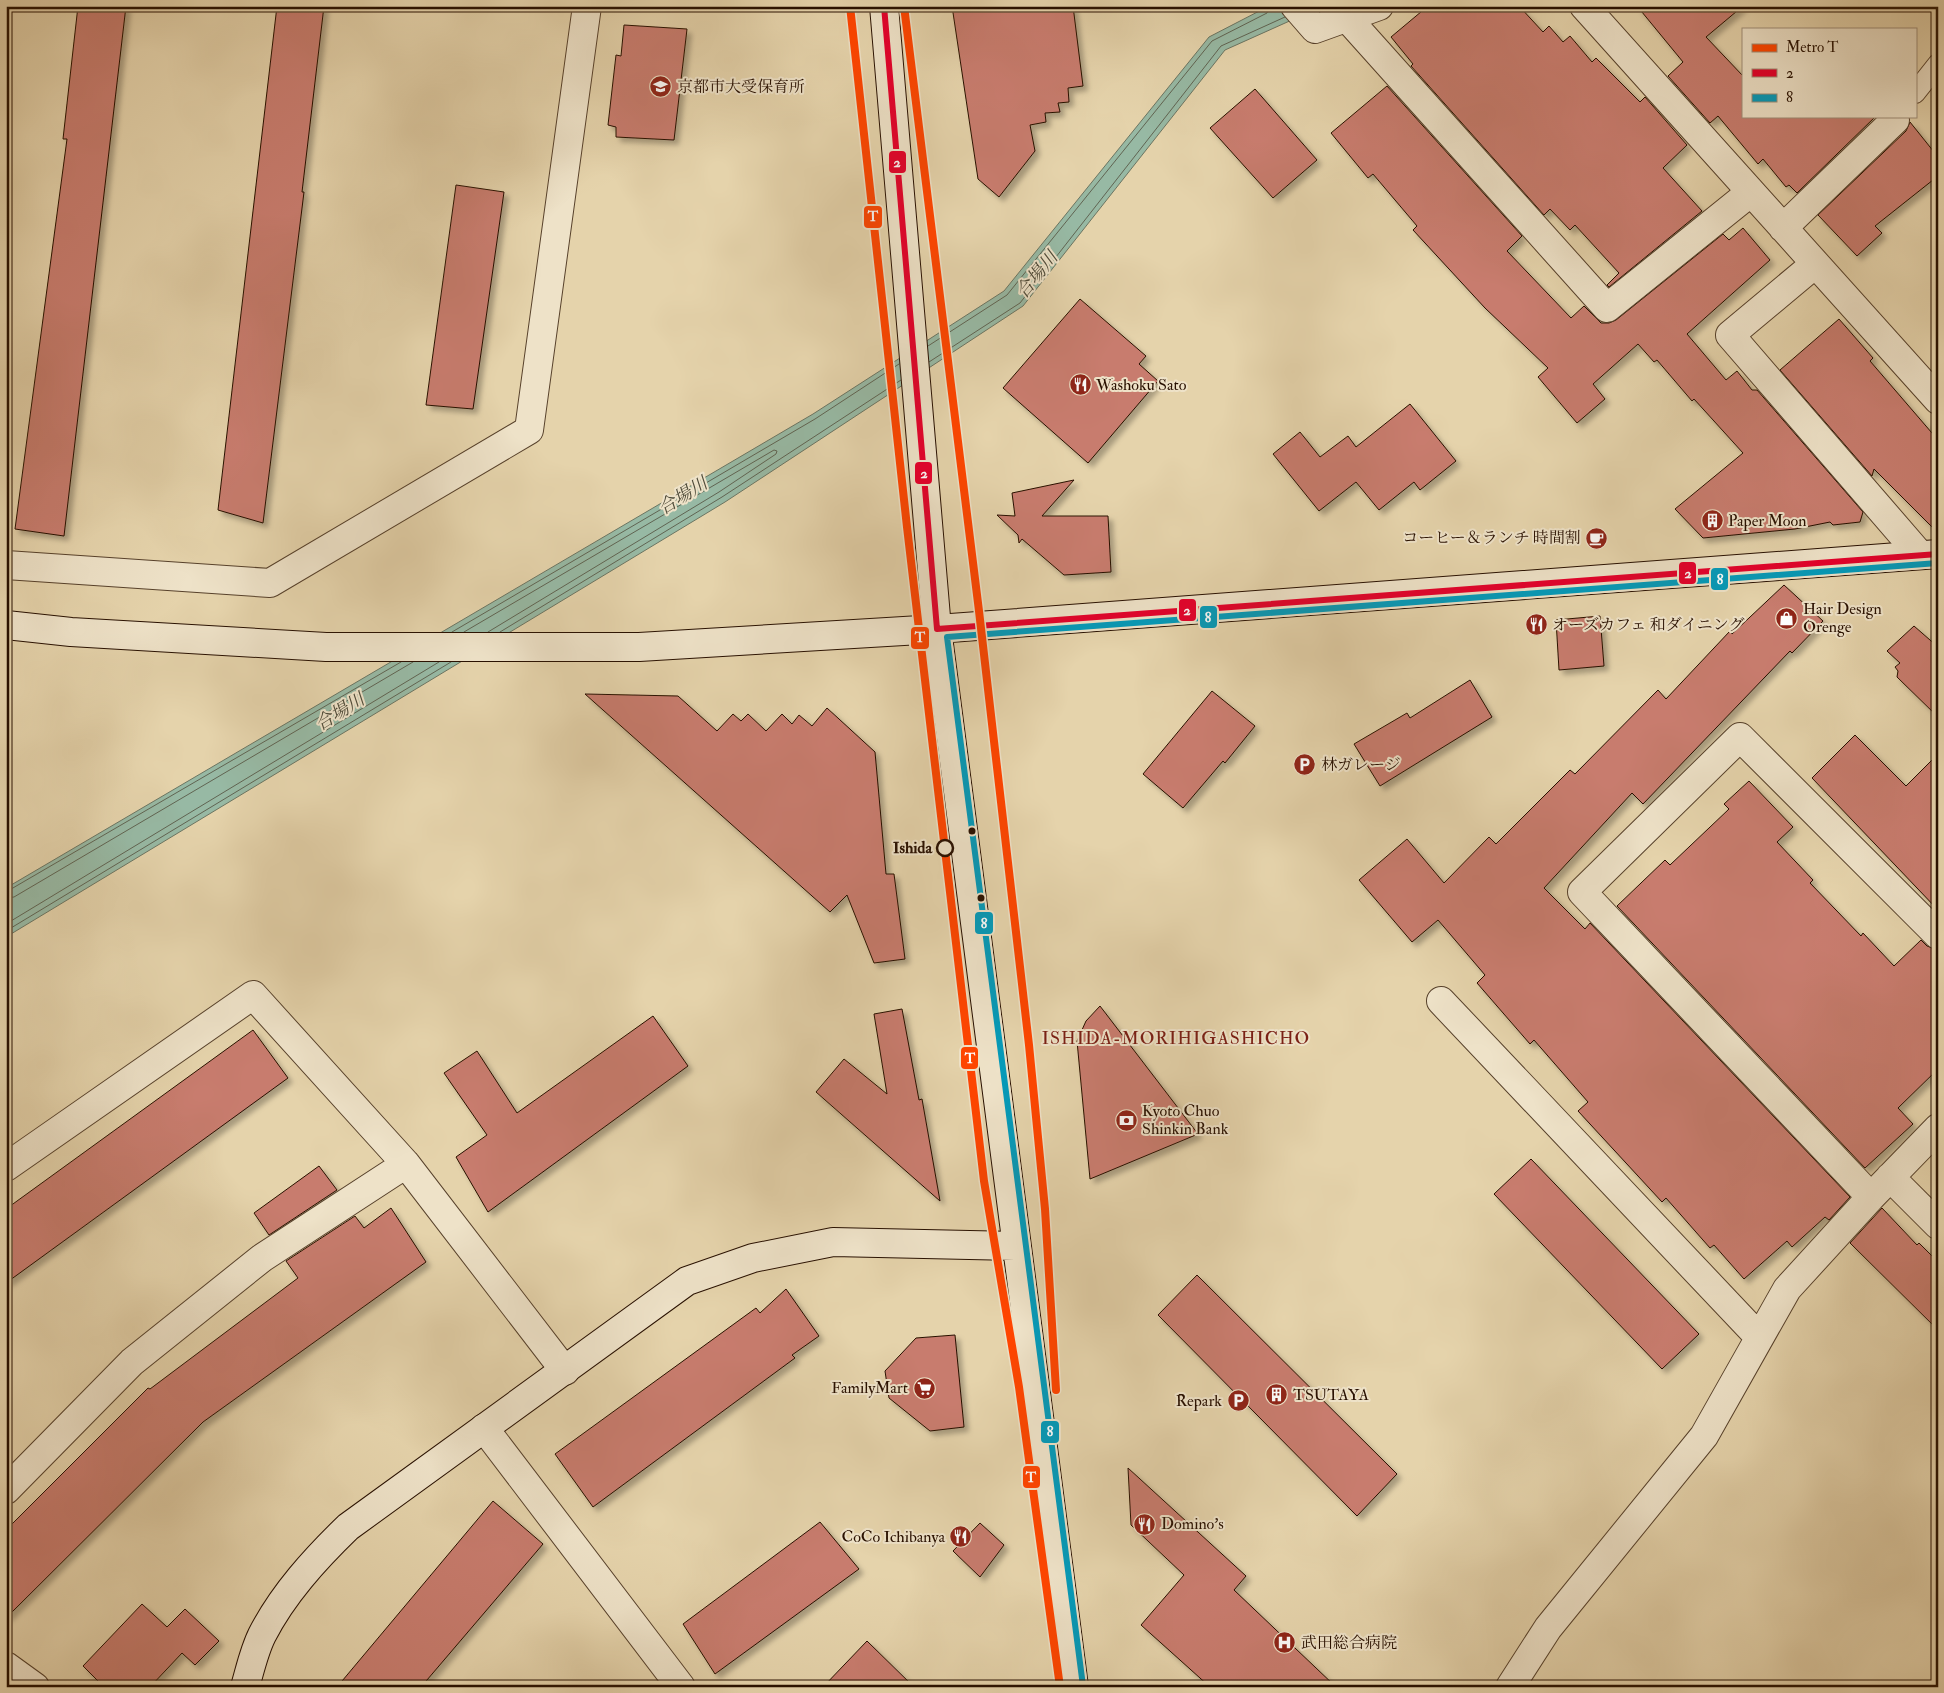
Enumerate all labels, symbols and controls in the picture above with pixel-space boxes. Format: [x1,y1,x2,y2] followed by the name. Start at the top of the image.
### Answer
[1742,28,1916,118] legend
[1786,38,1838,57] text: Metro T
[1786,64,1794,83] text: 2
[649,75,673,99] school or university icon: 京都市大受保育所
[677,77,805,97] place label: 京都市大受保育所
[1786,88,1793,107] text: 8
[888,150,907,174] line badge: 2
[893,154,901,171] text: 2
[863,205,883,229] line badge: T
[867,208,879,225] text: T
[1011,245,1064,303] water label: 合場川
[1068,373,1092,397] restaurant icon: Washoku Sato
[1095,375,1187,395] place label: Washoku Sato
[914,461,933,485] line badge: 2
[920,465,928,482] text: 2
[654,471,714,520] water label: 合場川
[1700,509,1724,533] building icon: Paper Moon
[1728,511,1806,532] place label: Paper Moon
[1585,526,1609,550] cafe icon: コーヒー＆ランチ 時間割
[1402,528,1581,548] place label: コーヒー＆ランチ 時間割
[1678,561,1697,585] line badge: 2
[1684,565,1692,582] text: 2
[1710,567,1729,591] line badge: 8
[1717,571,1724,588] text: 8
[1178,598,1197,622] line badge: 2
[1803,599,1882,637] place label: Hair Design Orenge
[1183,602,1191,619] text: 2
[1199,605,1218,629] line badge: 8
[1775,606,1799,630] shop icon: Hair Design Orenge
[1205,609,1212,626] text: 8
[1524,613,1548,637] restaurant icon: オーズカフェ 和ダイニング
[1552,615,1745,635] place label: オーズカフェ 和ダイニング
[910,626,930,650] line badge: T
[914,629,926,646] text: T
[311,687,371,736] water label: 合場川
[1293,753,1317,777] parking icon: 林ガレージ
[1321,755,1401,775] place label: 林ガレージ
[967,826,977,836] unlabelled marker
[893,838,932,858] place label: Ishida
[936,839,954,857] marker: Ishida
[976,893,986,903] unlabelled marker
[974,911,994,935] line badge: 8
[981,915,988,932] text: 8
[1042,1027,1310,1050] district label: ISHIDA-MORIHIGASHICHO
[960,1046,979,1070] line badge: T
[964,1050,976,1067] text: T
[1142,1101,1229,1139] place label: Kyoto Chuo Shinkin Bank
[1114,1108,1138,1132] bank icon: Kyoto Chuo Shinkin Bank
[912,1376,936,1400] supermarket icon: FamilyMart
[831,1378,908,1398] place label: FamilyMart
[1265,1383,1289,1407] building icon: TSUTAYA
[1293,1385,1369,1405] place label: TSUTAYA
[1226,1389,1250,1413] parking icon: Repark
[1176,1391,1222,1412] place label: Repark
[1040,1420,1060,1444] line badge: 8
[1047,1423,1054,1440] text: 8
[1022,1465,1041,1489] line badge: T
[1025,1469,1037,1486] text: T
[1133,1512,1157,1536] restaurant icon: Domino's
[1161,1514,1224,1534] place label: Domino's
[949,1525,973,1549] restaurant icon: CoCo Ichibanya
[841,1527,945,1547] place label: CoCo Ichibanya
[1273,1631,1297,1655] hospital icon: 武田総合病院
[1301,1633,1397,1653] place label: 武田総合病院

